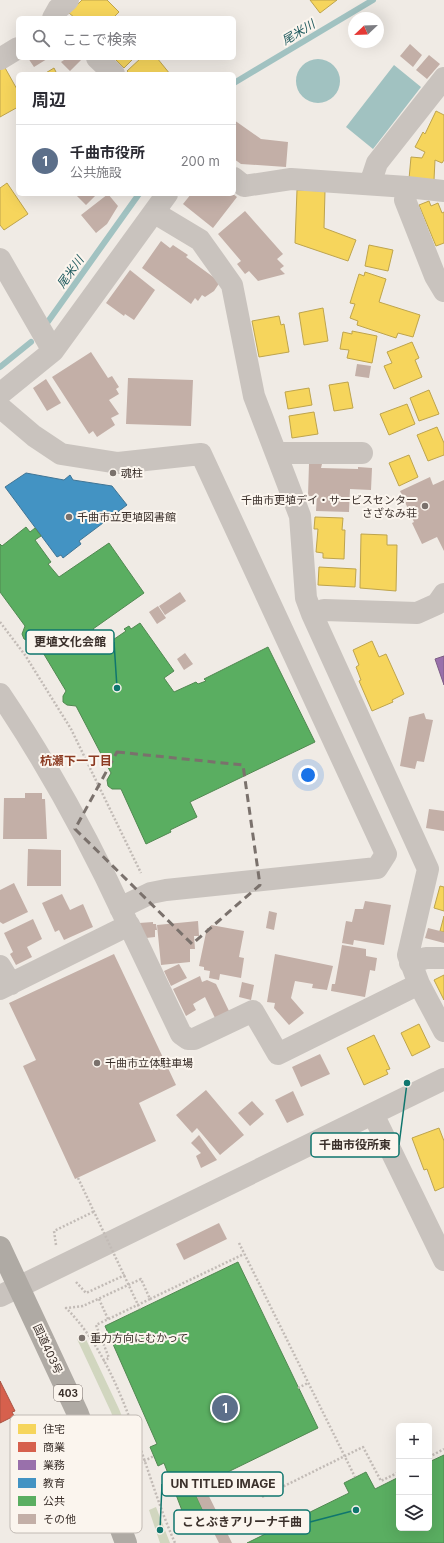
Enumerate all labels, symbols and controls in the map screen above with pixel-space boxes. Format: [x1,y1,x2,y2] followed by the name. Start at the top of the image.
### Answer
[348,12,384,48] north arrow
[279,15,319,48] water label: 尾米川
[16,16,236,60] search box
[30,27,52,49] icon: search
[62,30,137,49] text: ここで検索
[32,90,66,110] text: 周辺
[70,143,145,162] text: 千曲市役所
[42,153,48,169] text: 1
[181,153,220,169] text: 200 m
[70,164,122,180] text: 公共施設
[54,251,88,291] water label: 尾米川
[121,466,143,480] place label: 魂柱
[108,468,118,478] marker: 魂柱
[241,493,417,520] place label: 千曲市更埴デイ・サービスセンター さざなみ荘
[420,501,430,511] marker: 千曲市更埴デイ・サービスセンター さざなみ荘
[77,510,176,524] place label: 千曲市立更埴図書館
[64,512,74,522] marker: 千曲市立更埴図書館
[26,630,114,654] callout: 更埴文化会館
[34,634,106,649] text: 更埴文化会館
[40,753,112,768] district label: 杭瀬下一丁目
[298,765,318,785] your location
[105,1056,193,1070] place label: 千曲市立体駐車場
[92,1058,102,1068] marker: 千曲市立体駐車場
[311,1133,399,1157] callout: 千曲市役所東
[319,1137,391,1152] text: 千曲市役所東
[30,1322,66,1376] street label: 国道403号
[90,1331,188,1345] place label: 重力方向にむかって
[77,1333,87,1343] marker: 重力方向にむかって
[54,1385,82,1401] road number: 403
[212,1393,238,1423] pin: 1
[10,1415,142,1533] legend
[43,1422,65,1436] text: 住宅
[396,1423,432,1531] map controls
[396,1423,432,1459] button: +
[43,1440,65,1454] text: 商業
[43,1458,65,1472] text: 業務
[396,1459,432,1495] button: −
[162,1472,283,1496] callout: UN TITLED IMAGE
[43,1476,65,1490] text: 教育
[170,1476,276,1491] text: UN TITLED IMAGE
[43,1494,65,1508] text: 公共
[396,1495,432,1531] button: layers
[174,1510,310,1534] callout: ことぶきアリーナ千曲
[43,1512,76,1526] text: その他
[182,1514,302,1529] text: ことぶきアリーナ千曲

